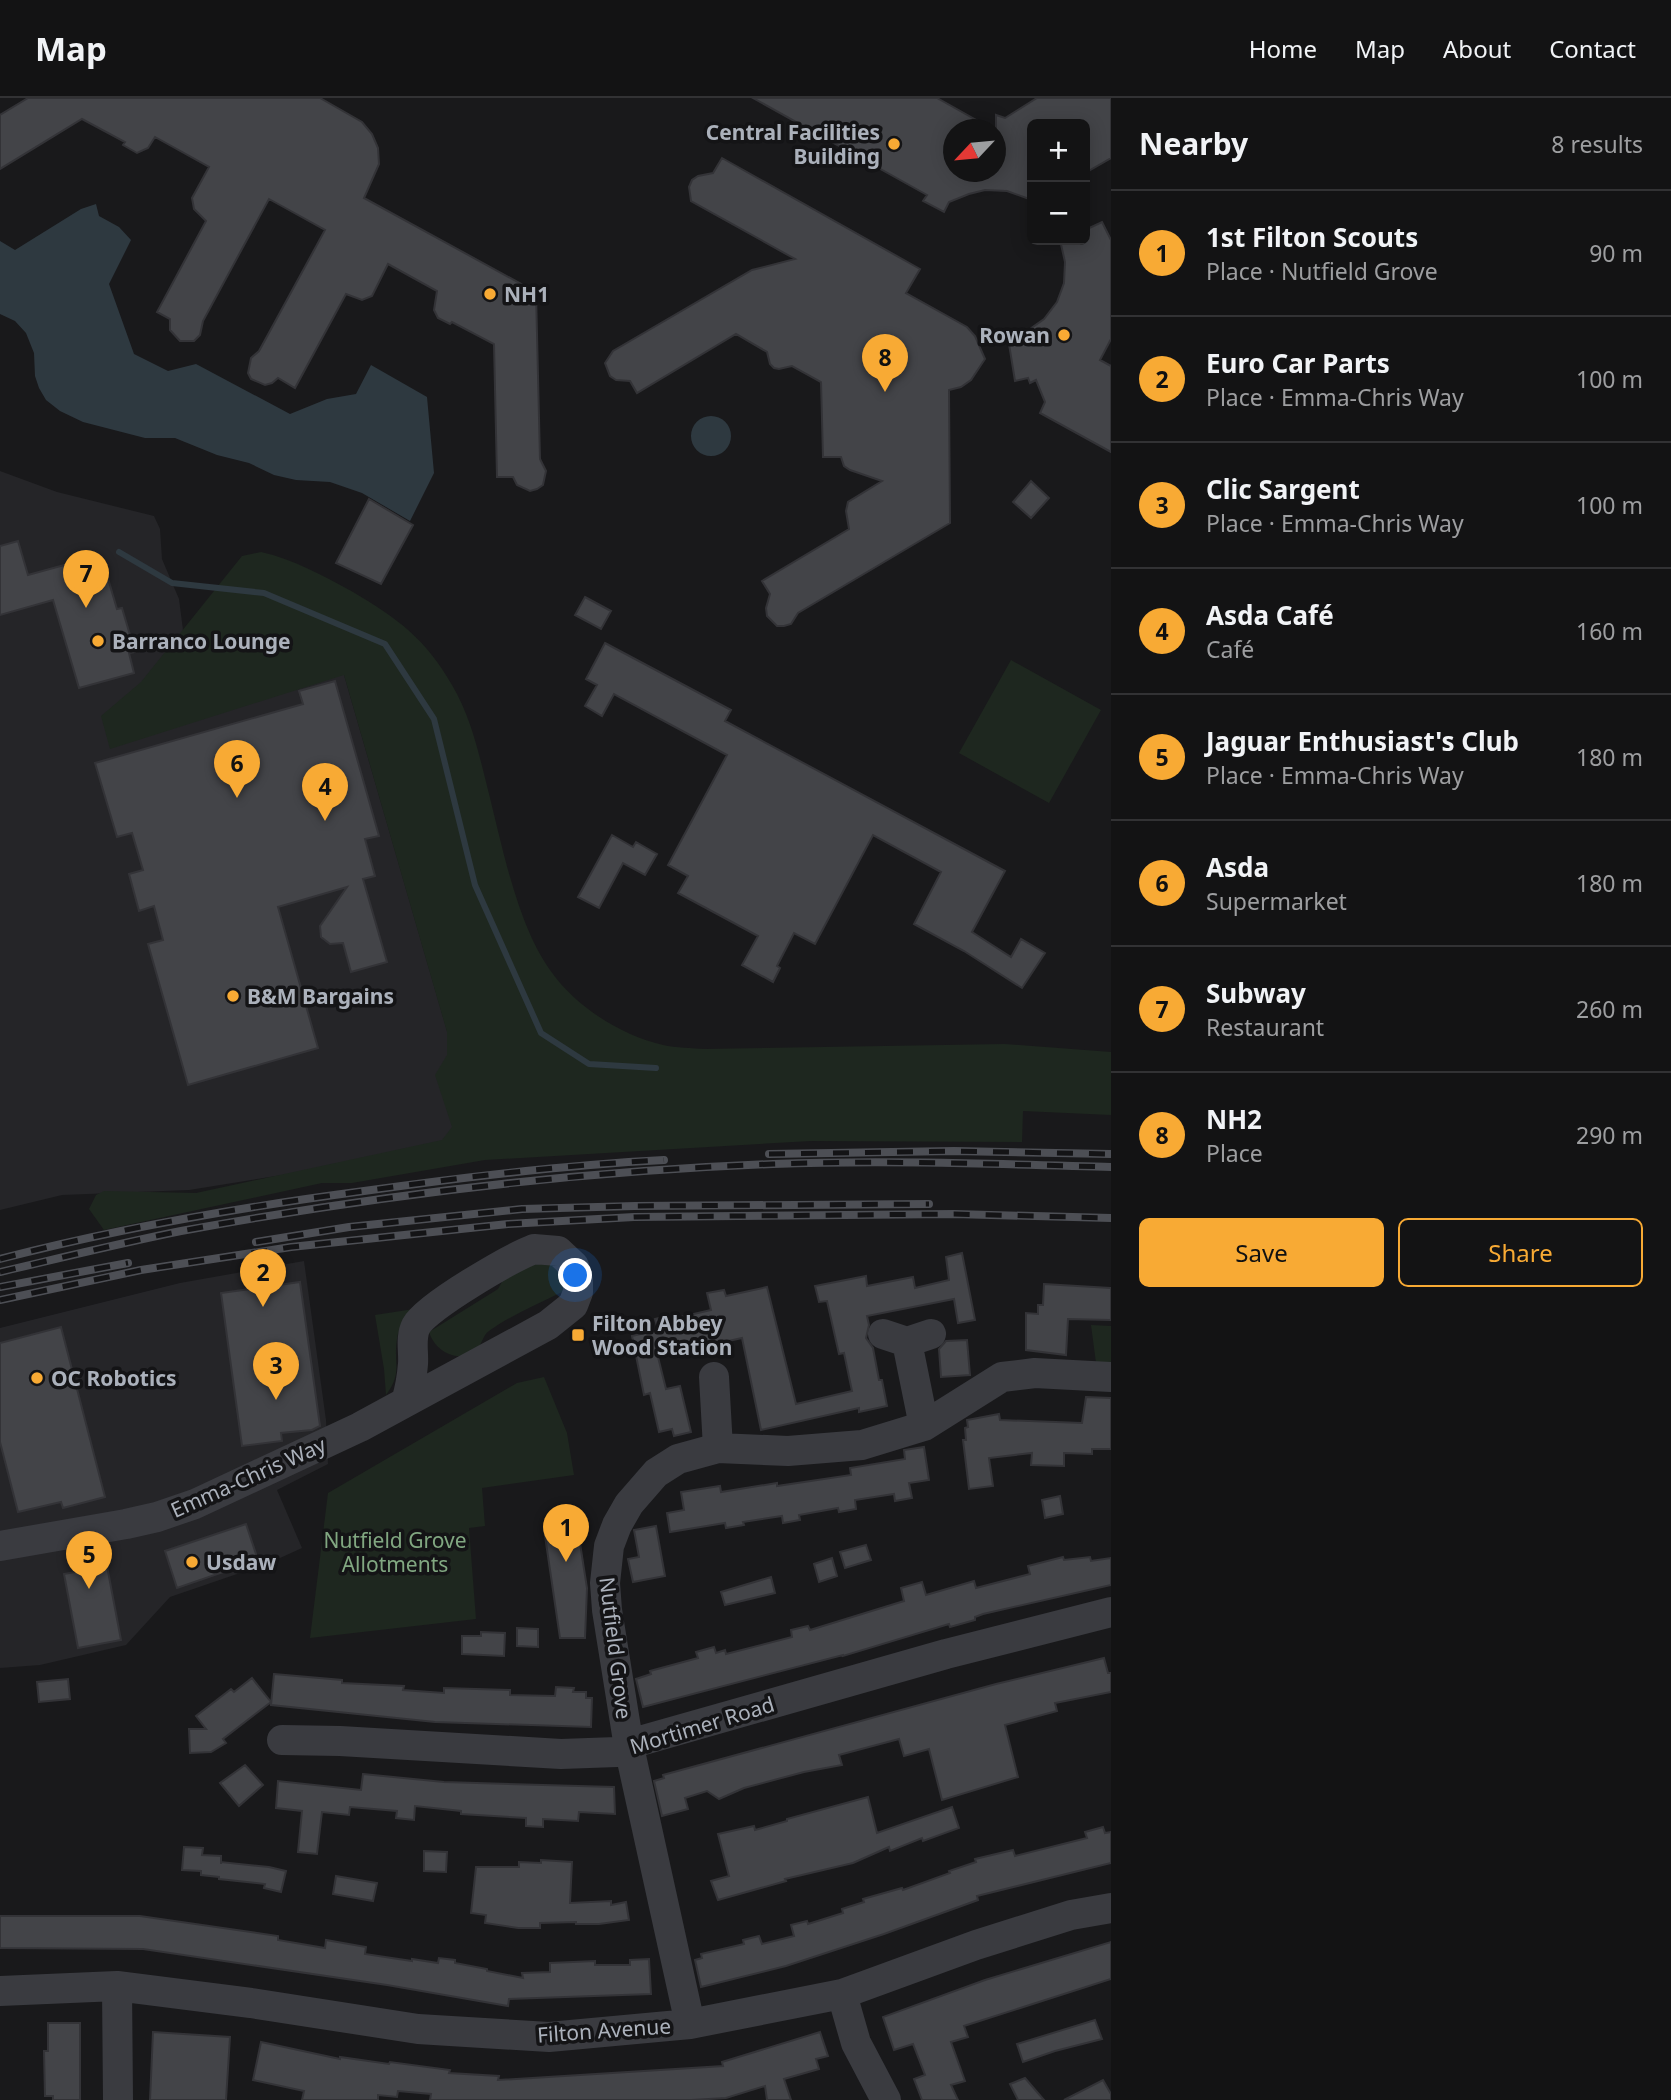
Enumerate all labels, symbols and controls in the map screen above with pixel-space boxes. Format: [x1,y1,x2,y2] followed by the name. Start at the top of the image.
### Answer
[35,26,107,71] text: Map
[1249,32,1317,65] text: Home
[1355,32,1405,65] text: Map
[1443,32,1511,65] text: About
[1549,32,1636,65] text: Contact
[706,118,880,170] place label: Central Facilities Building
[943,119,1006,182] north arrow
[1027,119,1090,245] map controls
[1027,119,1090,182] button: +
[1139,123,1248,164] text: Nearby
[1551,128,1643,160] text: 8 results
[886,136,902,152] marker: Central Facilities Building
[1027,182,1090,245] button: −
[1206,219,1418,255] text: 1st Filton Scouts
[1155,237,1169,269] text: 1
[1589,237,1643,269] text: 90 m
[1206,255,1438,287] text: Place · Nutfield Grove
[504,280,549,308] place label: NH1
[482,286,498,302] marker: NH1
[979,321,1050,349] place label: Rowan
[1056,327,1072,343] marker: Rowan
[862,334,908,392] pin: 8
[1206,345,1390,381] text: Euro Car Parts
[1155,363,1169,395] text: 2
[1576,363,1643,395] text: 100 m
[1206,381,1464,413] text: Place · Emma-Chris Way
[1206,471,1360,507] text: Clic Sargent
[1155,489,1169,521] text: 3
[1576,489,1643,521] text: 100 m
[1206,507,1464,539] text: Place · Emma-Chris Way
[63,550,109,608] pin: 7
[1206,597,1334,633] text: Asda Café
[1155,615,1169,647] text: 4
[1576,615,1643,647] text: 160 m
[112,627,291,655] place label: Barranco Lounge
[90,633,106,649] marker: Barranco Lounge
[1206,633,1254,665] text: Café
[1206,723,1519,759] text: Jaguar Enthusiast's Club
[214,740,260,798] pin: 6
[1155,741,1169,773] text: 5
[1576,741,1643,773] text: 180 m
[1206,759,1464,791] text: Place · Emma-Chris Way
[302,763,348,821] pin: 4
[1206,849,1269,885] text: Asda
[1155,867,1169,899] text: 6
[1576,867,1643,899] text: 180 m
[1206,885,1347,917] text: Supermarket
[1206,975,1306,1011] text: Subway
[247,982,394,1010] place label: B&M Bargains
[225,988,241,1004] marker: B&M Bargains
[1155,993,1169,1025] text: 7
[1576,993,1643,1025] text: 260 m
[1206,1011,1324,1043] text: Restaurant
[1206,1101,1262,1137] text: NH2
[1155,1119,1169,1151] text: 8
[1576,1119,1643,1151] text: 290 m
[1206,1137,1263,1169] text: Place
[1139,1218,1384,1287] button: Save
[1398,1218,1643,1287] button: Share
[240,1249,286,1307] pin: 2
[558,1258,592,1292] your location
[592,1309,732,1361] place label: Filton Abbey Wood Station
[570,1327,586,1343] marker: Filton Abbey Wood Station
[253,1342,299,1400] pin: 3
[51,1364,177,1392] place label: OC Robotics
[29,1370,45,1386] marker: OC Robotics
[166,1430,330,1524] street label: Emma-Chris Way
[543,1504,589,1562] pin: 1
[323,1526,467,1578] park label: Nutfield Grove Allotments
[66,1531,112,1589] pin: 5
[206,1548,276,1576] place label: Usdaw
[184,1554,200,1570] marker: Usdaw
[593,1575,639,1721] street label: Nutfield Grove
[626,1690,778,1760] street label: Mortimer Road
[536,2011,672,2049] street label: Filton Avenue

